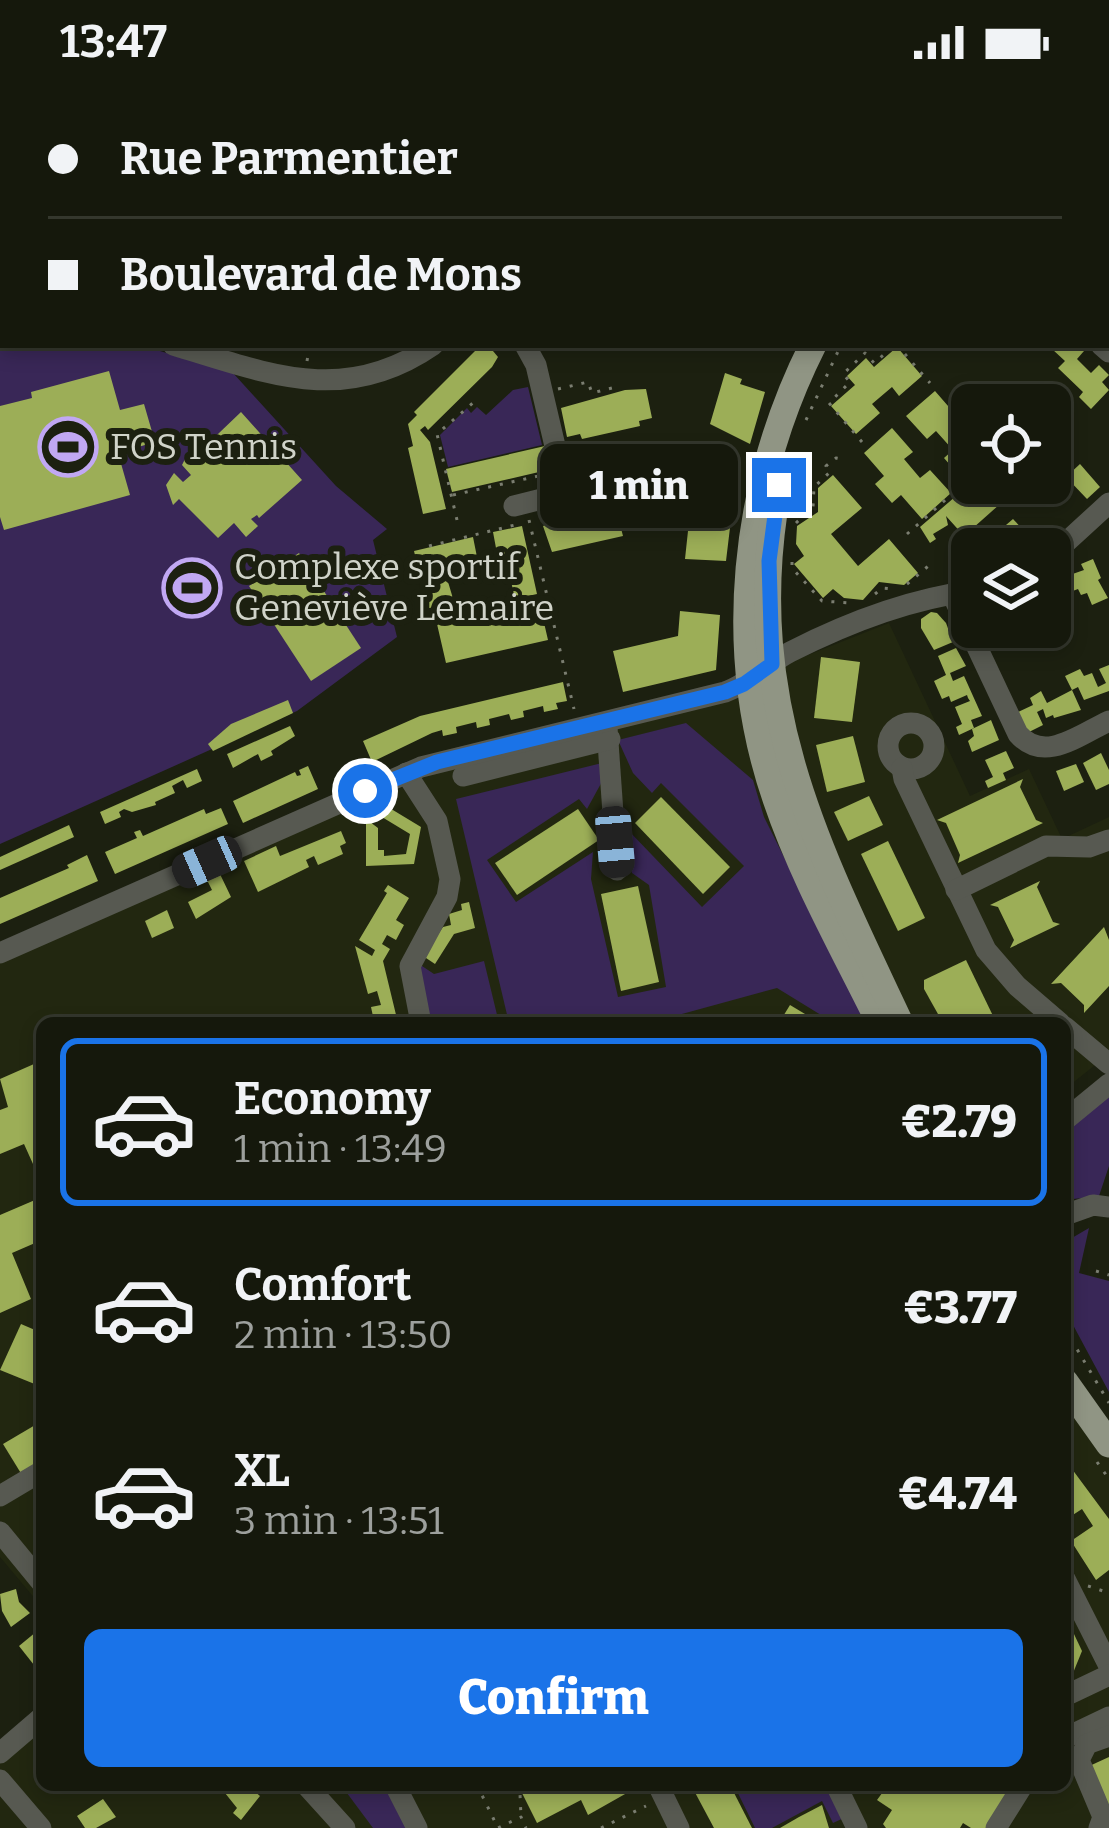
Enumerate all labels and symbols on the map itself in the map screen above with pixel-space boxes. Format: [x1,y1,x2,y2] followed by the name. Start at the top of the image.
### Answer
[37,416,99,478] sports icon: FOS Tennis
[110,425,297,469] place label: FOS Tennis
[539,443,737,527] callout: 1 min
[752,458,806,512] route end
[234,545,554,630] place label: Complexe sportif Geneviève Lemaire
[161,557,223,619] sports icon: Complexe sportif Geneviève Lemaire
[338,764,392,818] route start
[594,805,636,879] car
[167,831,247,893] car

